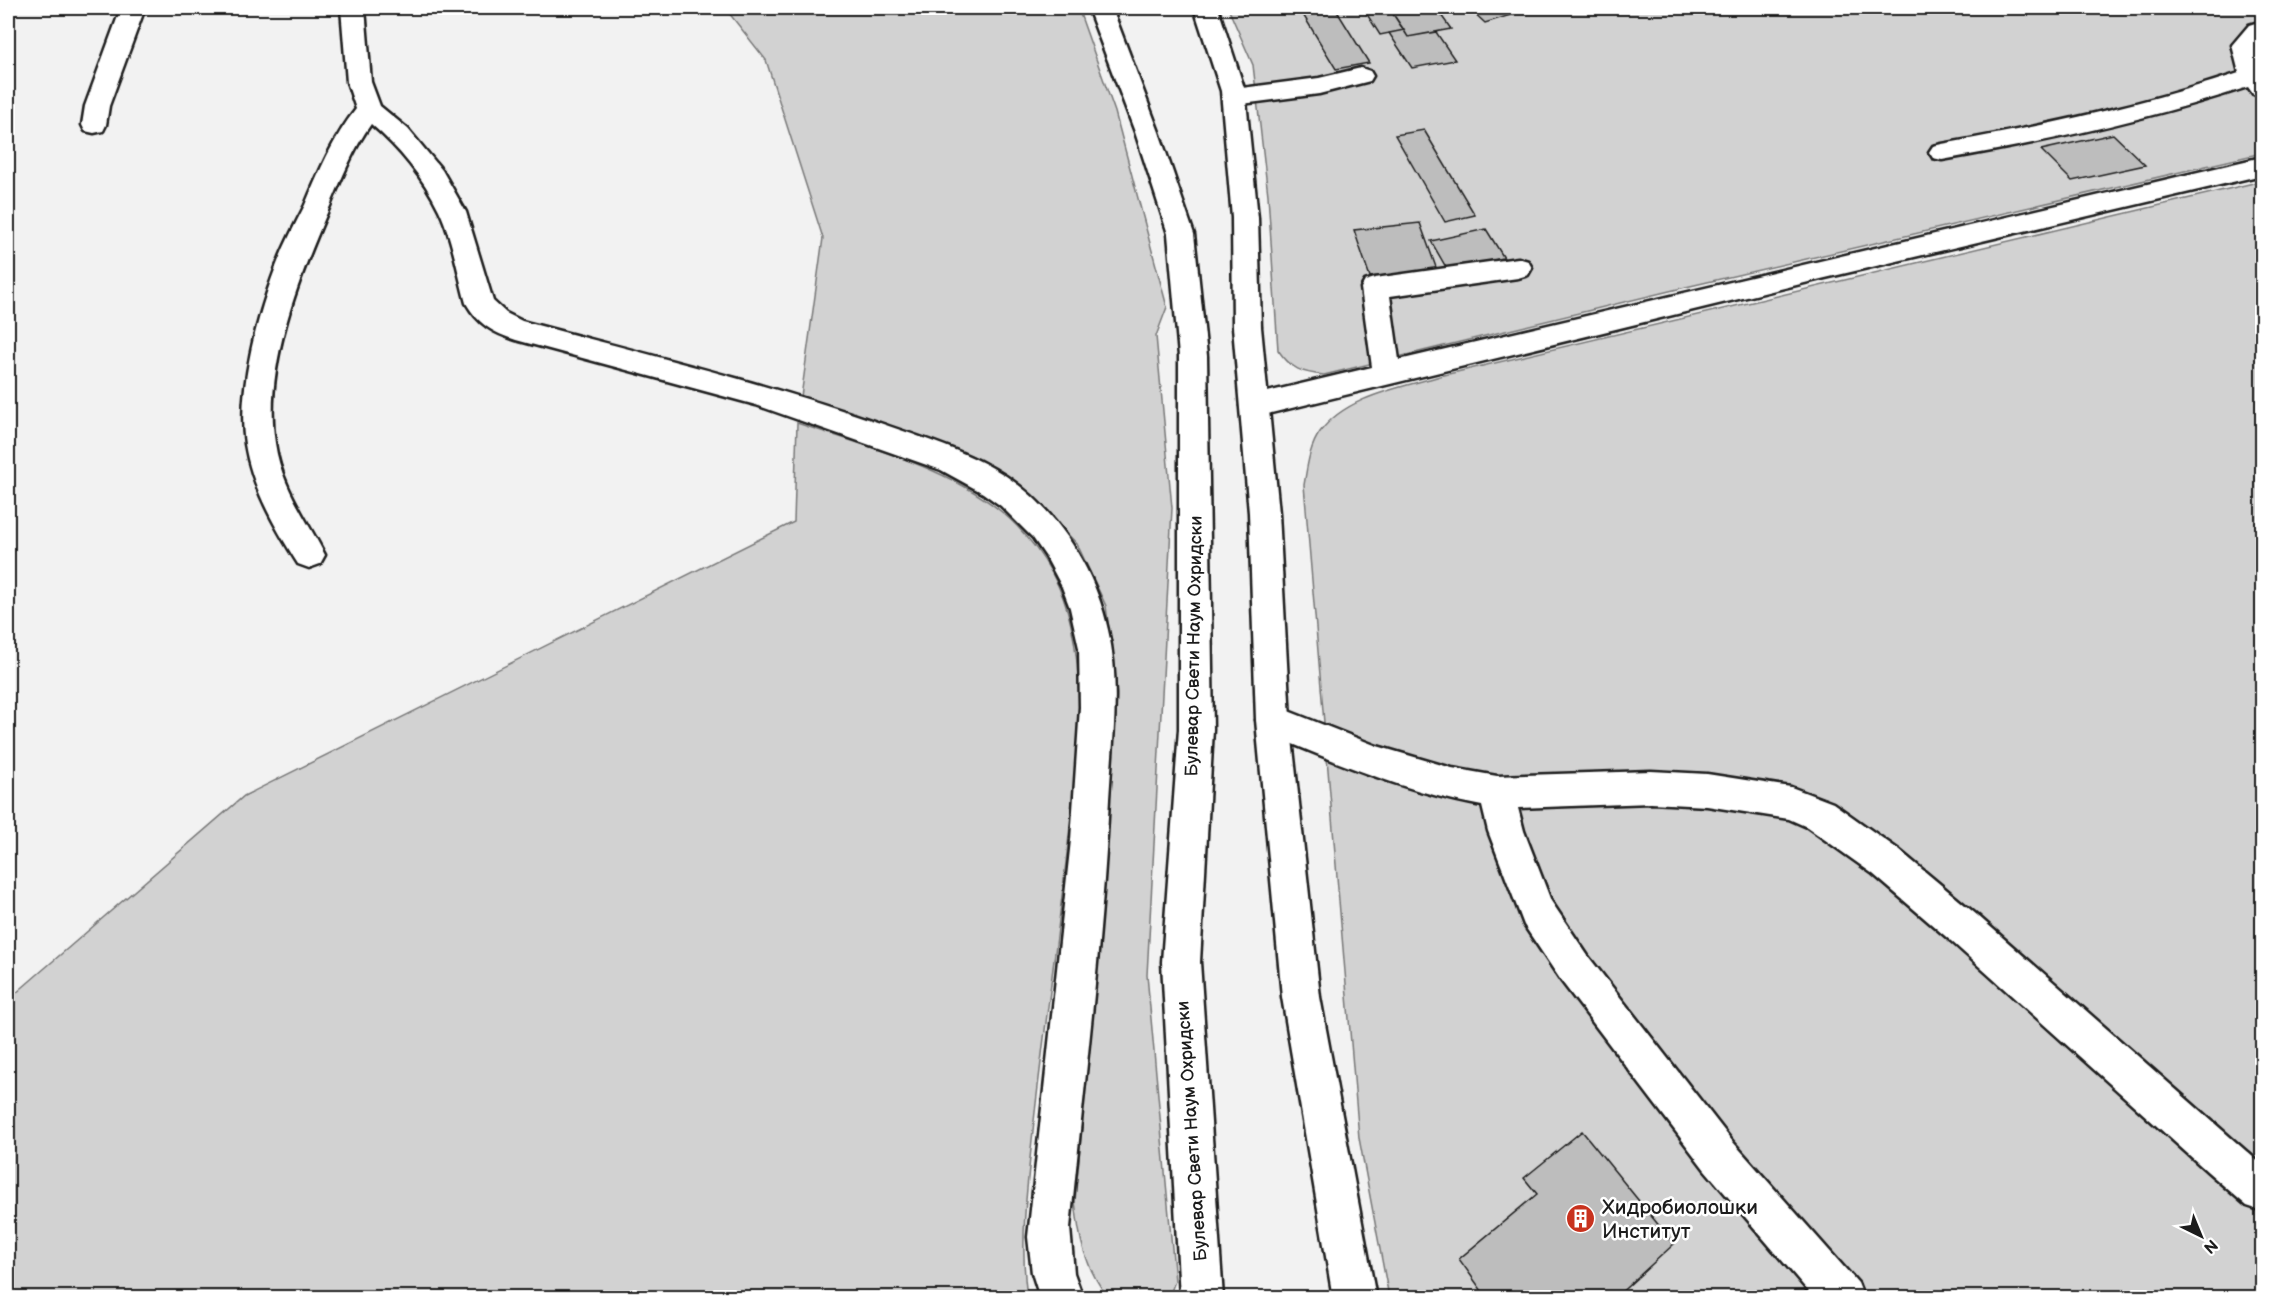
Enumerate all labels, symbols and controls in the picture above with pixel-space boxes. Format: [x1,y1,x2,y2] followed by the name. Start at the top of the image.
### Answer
[1181,515,1207,777] street label: Булевар Свети Наум Охридски
[1172,1000,1212,1262] street label: Булевар Свети Наум Охридски
[1602,1195,1758,1244] place label: Хидробиолошки Институт
[1565,1203,1597,1235] building icon: Хидробиолошки Институт
[2171,1206,2231,1266] north arrow
[2199,1235,2221,1257] text: N

